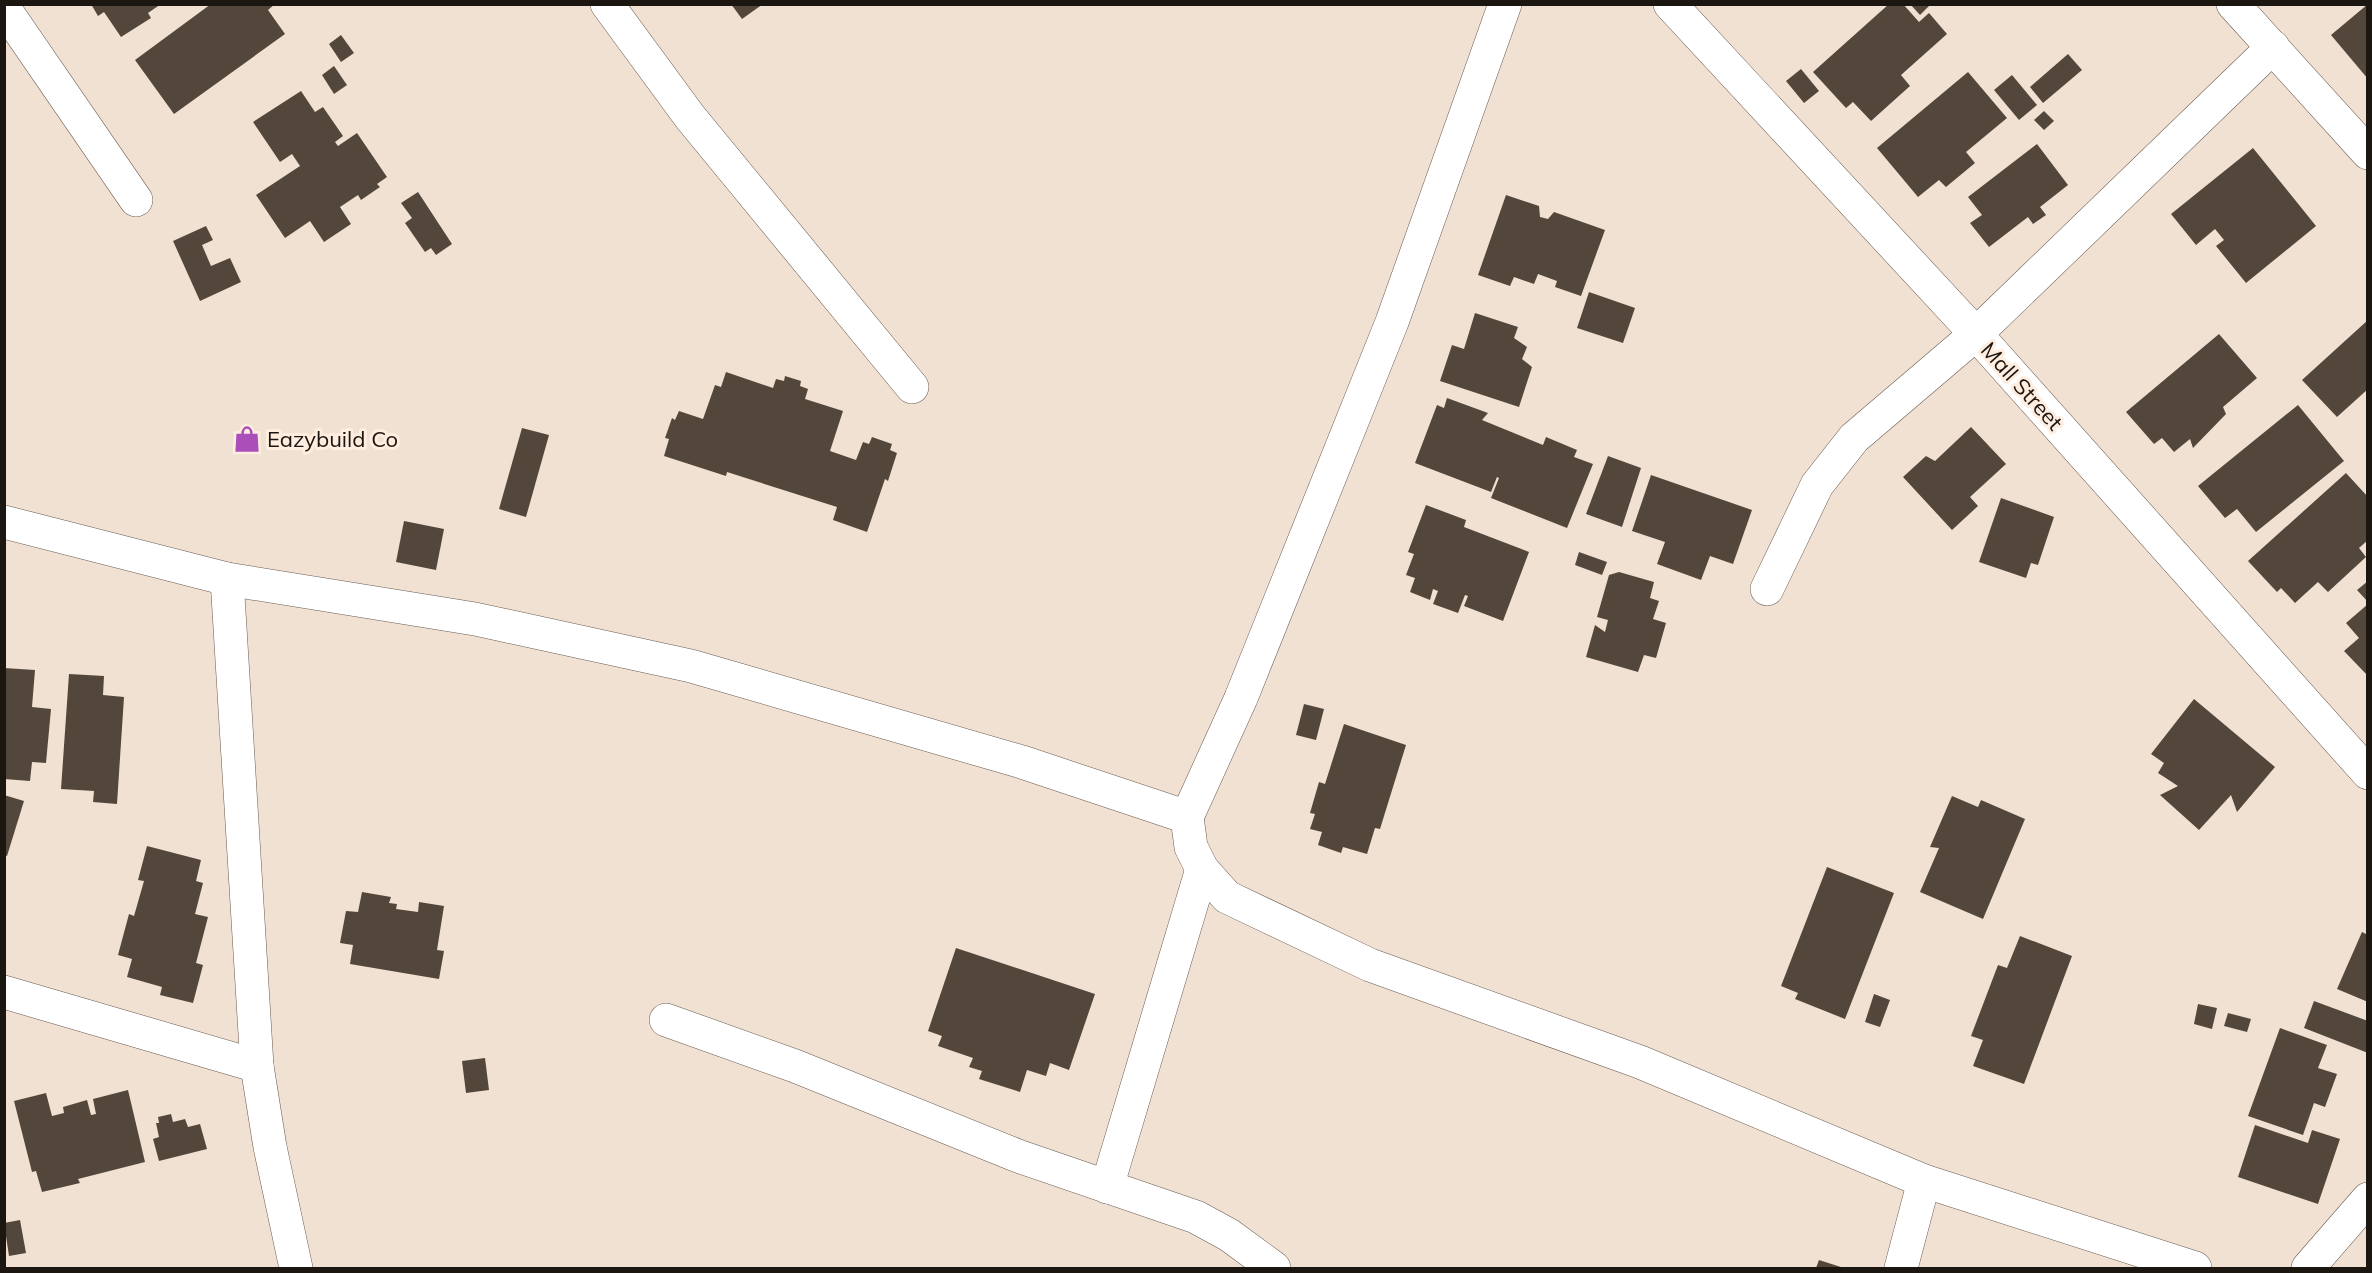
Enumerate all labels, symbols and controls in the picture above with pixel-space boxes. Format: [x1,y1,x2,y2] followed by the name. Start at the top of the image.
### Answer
[1975,336,2069,436] street label: Mall Street
[232,424,262,454] shop icon: Eazybuild Co
[267,425,398,453] place label: Eazybuild Co

